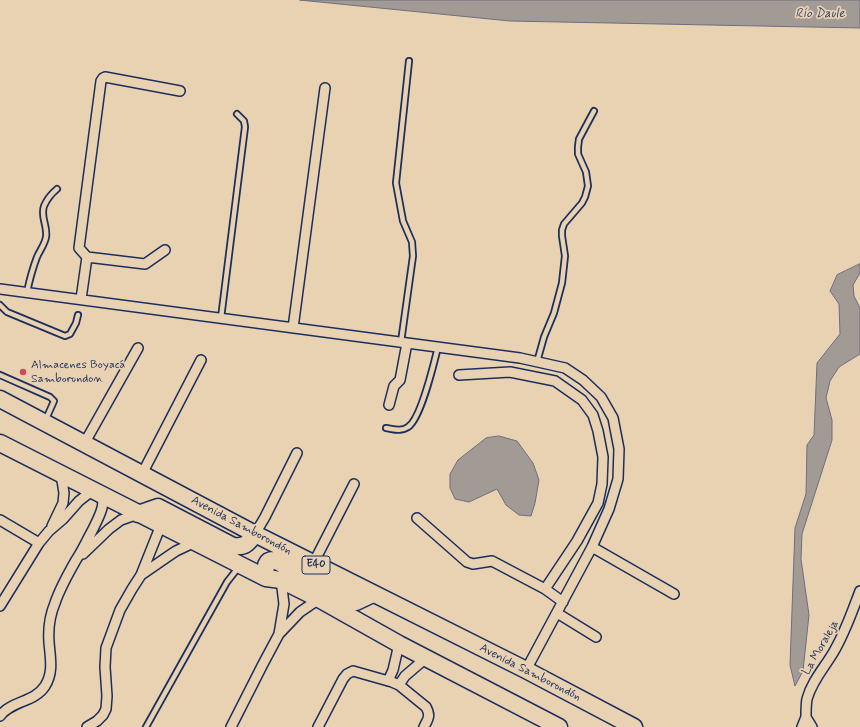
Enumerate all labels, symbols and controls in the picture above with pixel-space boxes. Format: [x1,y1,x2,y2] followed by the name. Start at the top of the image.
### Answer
[795,6,845,22] water label: Río Daule
[31,358,125,386] place label: Almacenes Boyacá Samborondon
[18,367,28,377] marker: Almacenes Boyacá Samborondon
[188,493,294,559] street label: Avenida Samborondón
[302,556,330,574] road number: E40
[800,618,842,678] street label: La Moraleja
[477,641,583,705] street label: Avenida Samborondón

